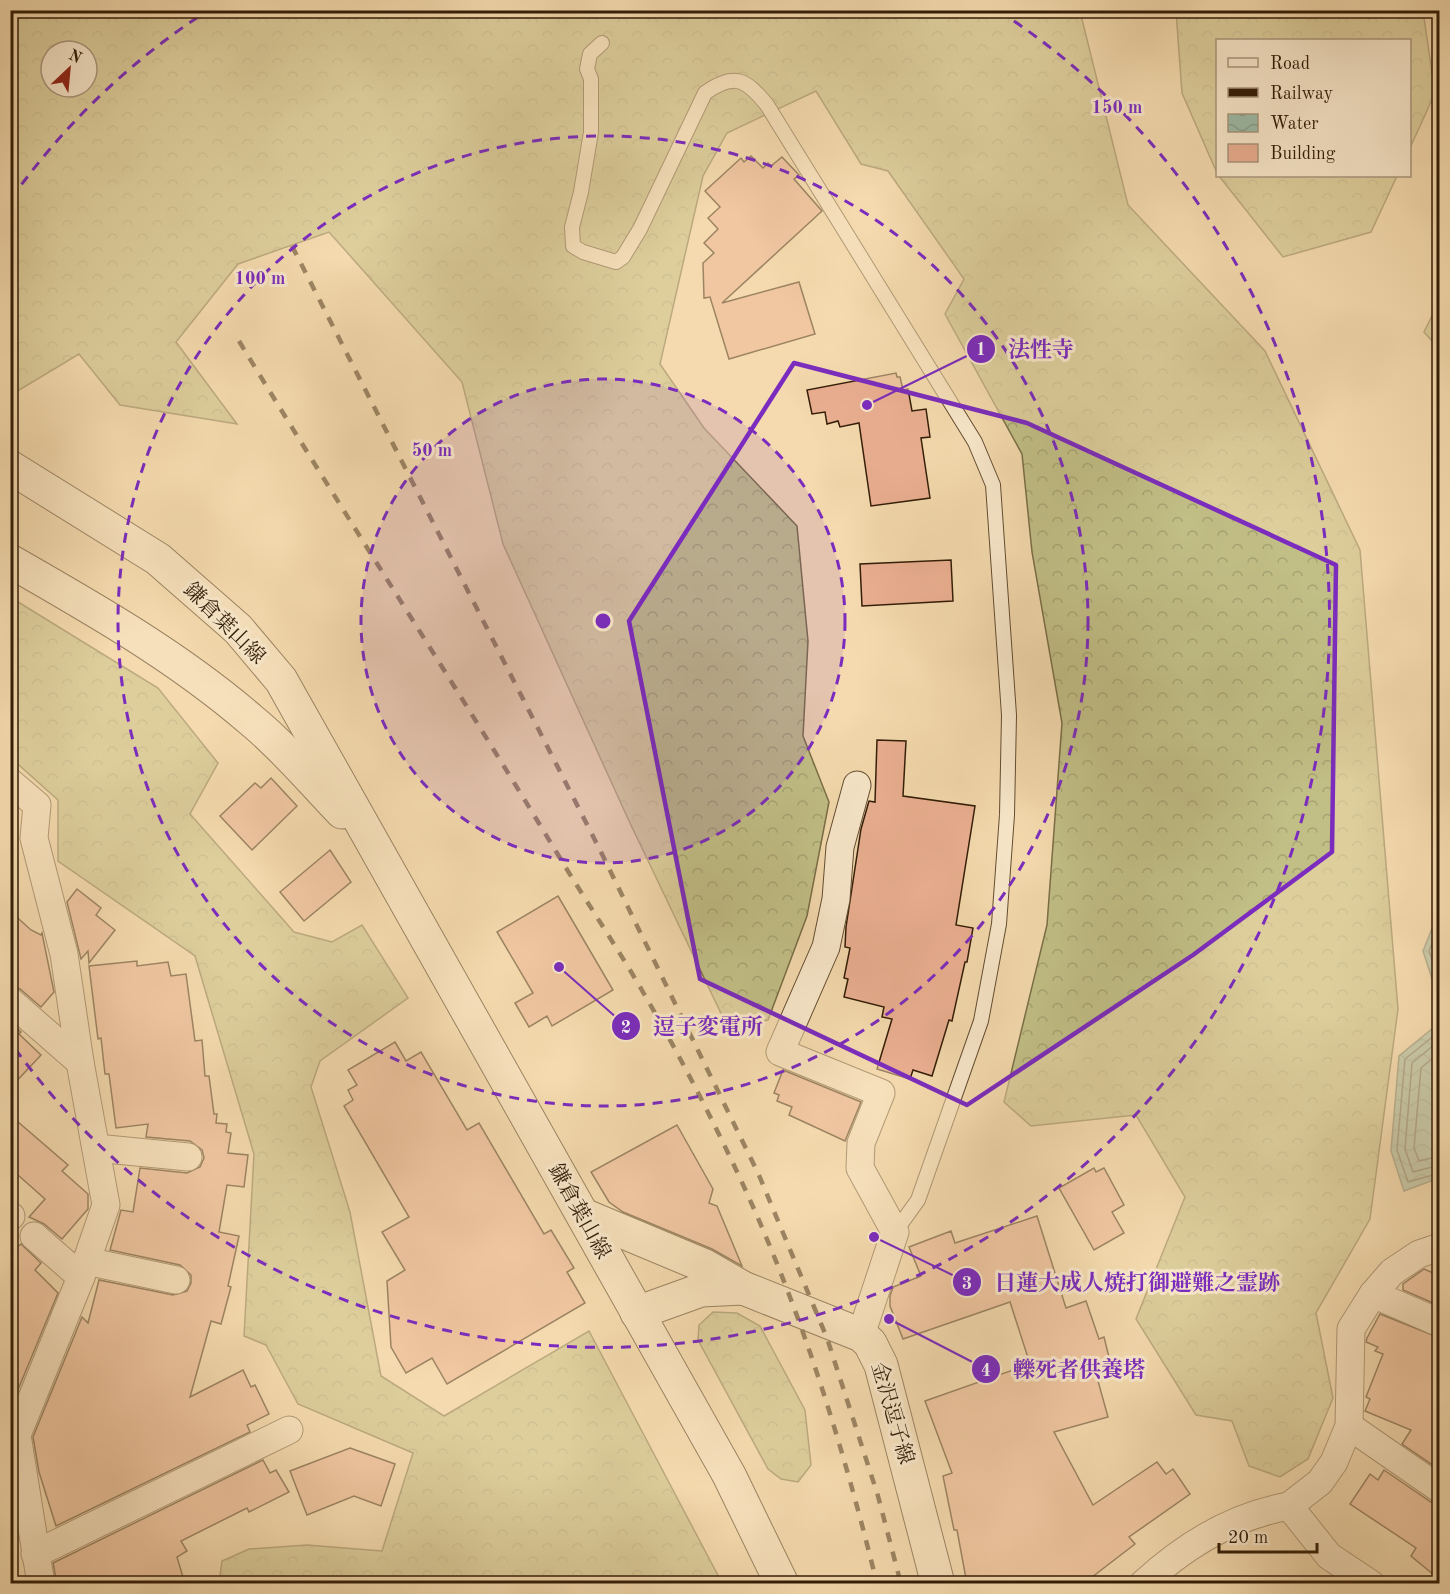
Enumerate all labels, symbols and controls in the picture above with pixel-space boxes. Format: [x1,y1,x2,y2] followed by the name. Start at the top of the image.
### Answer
[39,39,99,99] north arrow
[1216,39,1411,177] legend
[66,47,84,68] text: N
[1270,55,1310,73] text: Road
[1270,85,1333,103] text: Railway
[1092,99,1142,117] text: 150 m
[1270,115,1319,133] text: Water
[1270,145,1336,163] text: Building
[235,270,285,288] text: 100 m
[966,329,1086,369] callout: 法性寺
[1008,337,1074,362] text: 法性寺
[976,341,986,359] text: 1
[412,442,452,460] text: 50 m
[179,578,270,669] street label: 鎌倉葉山線
[593,611,613,631] centre of rings
[611,1006,775,1046] callout: 逗子変電所
[653,1014,763,1039] text: 逗子変電所
[621,1019,631,1037] text: 2
[544,1160,615,1263] street label: 鎌倉葉山線
[952,1262,1292,1302] callout: 日蓮大成人焼打御避難之霊跡
[994,1270,1280,1295] text: 日蓮大成人焼打御避難之霊跡
[962,1275,972,1293] text: 3
[971,1349,1157,1389] callout: 轢死者供養塔
[1013,1357,1145,1382] text: 轢死者供養塔
[867,1360,918,1467] street label: 金沢逗子線
[981,1362,991,1380] text: 4
[1219,1516,1316,1554] scale bar
[1228,1529,1268,1547] text: 20 m

